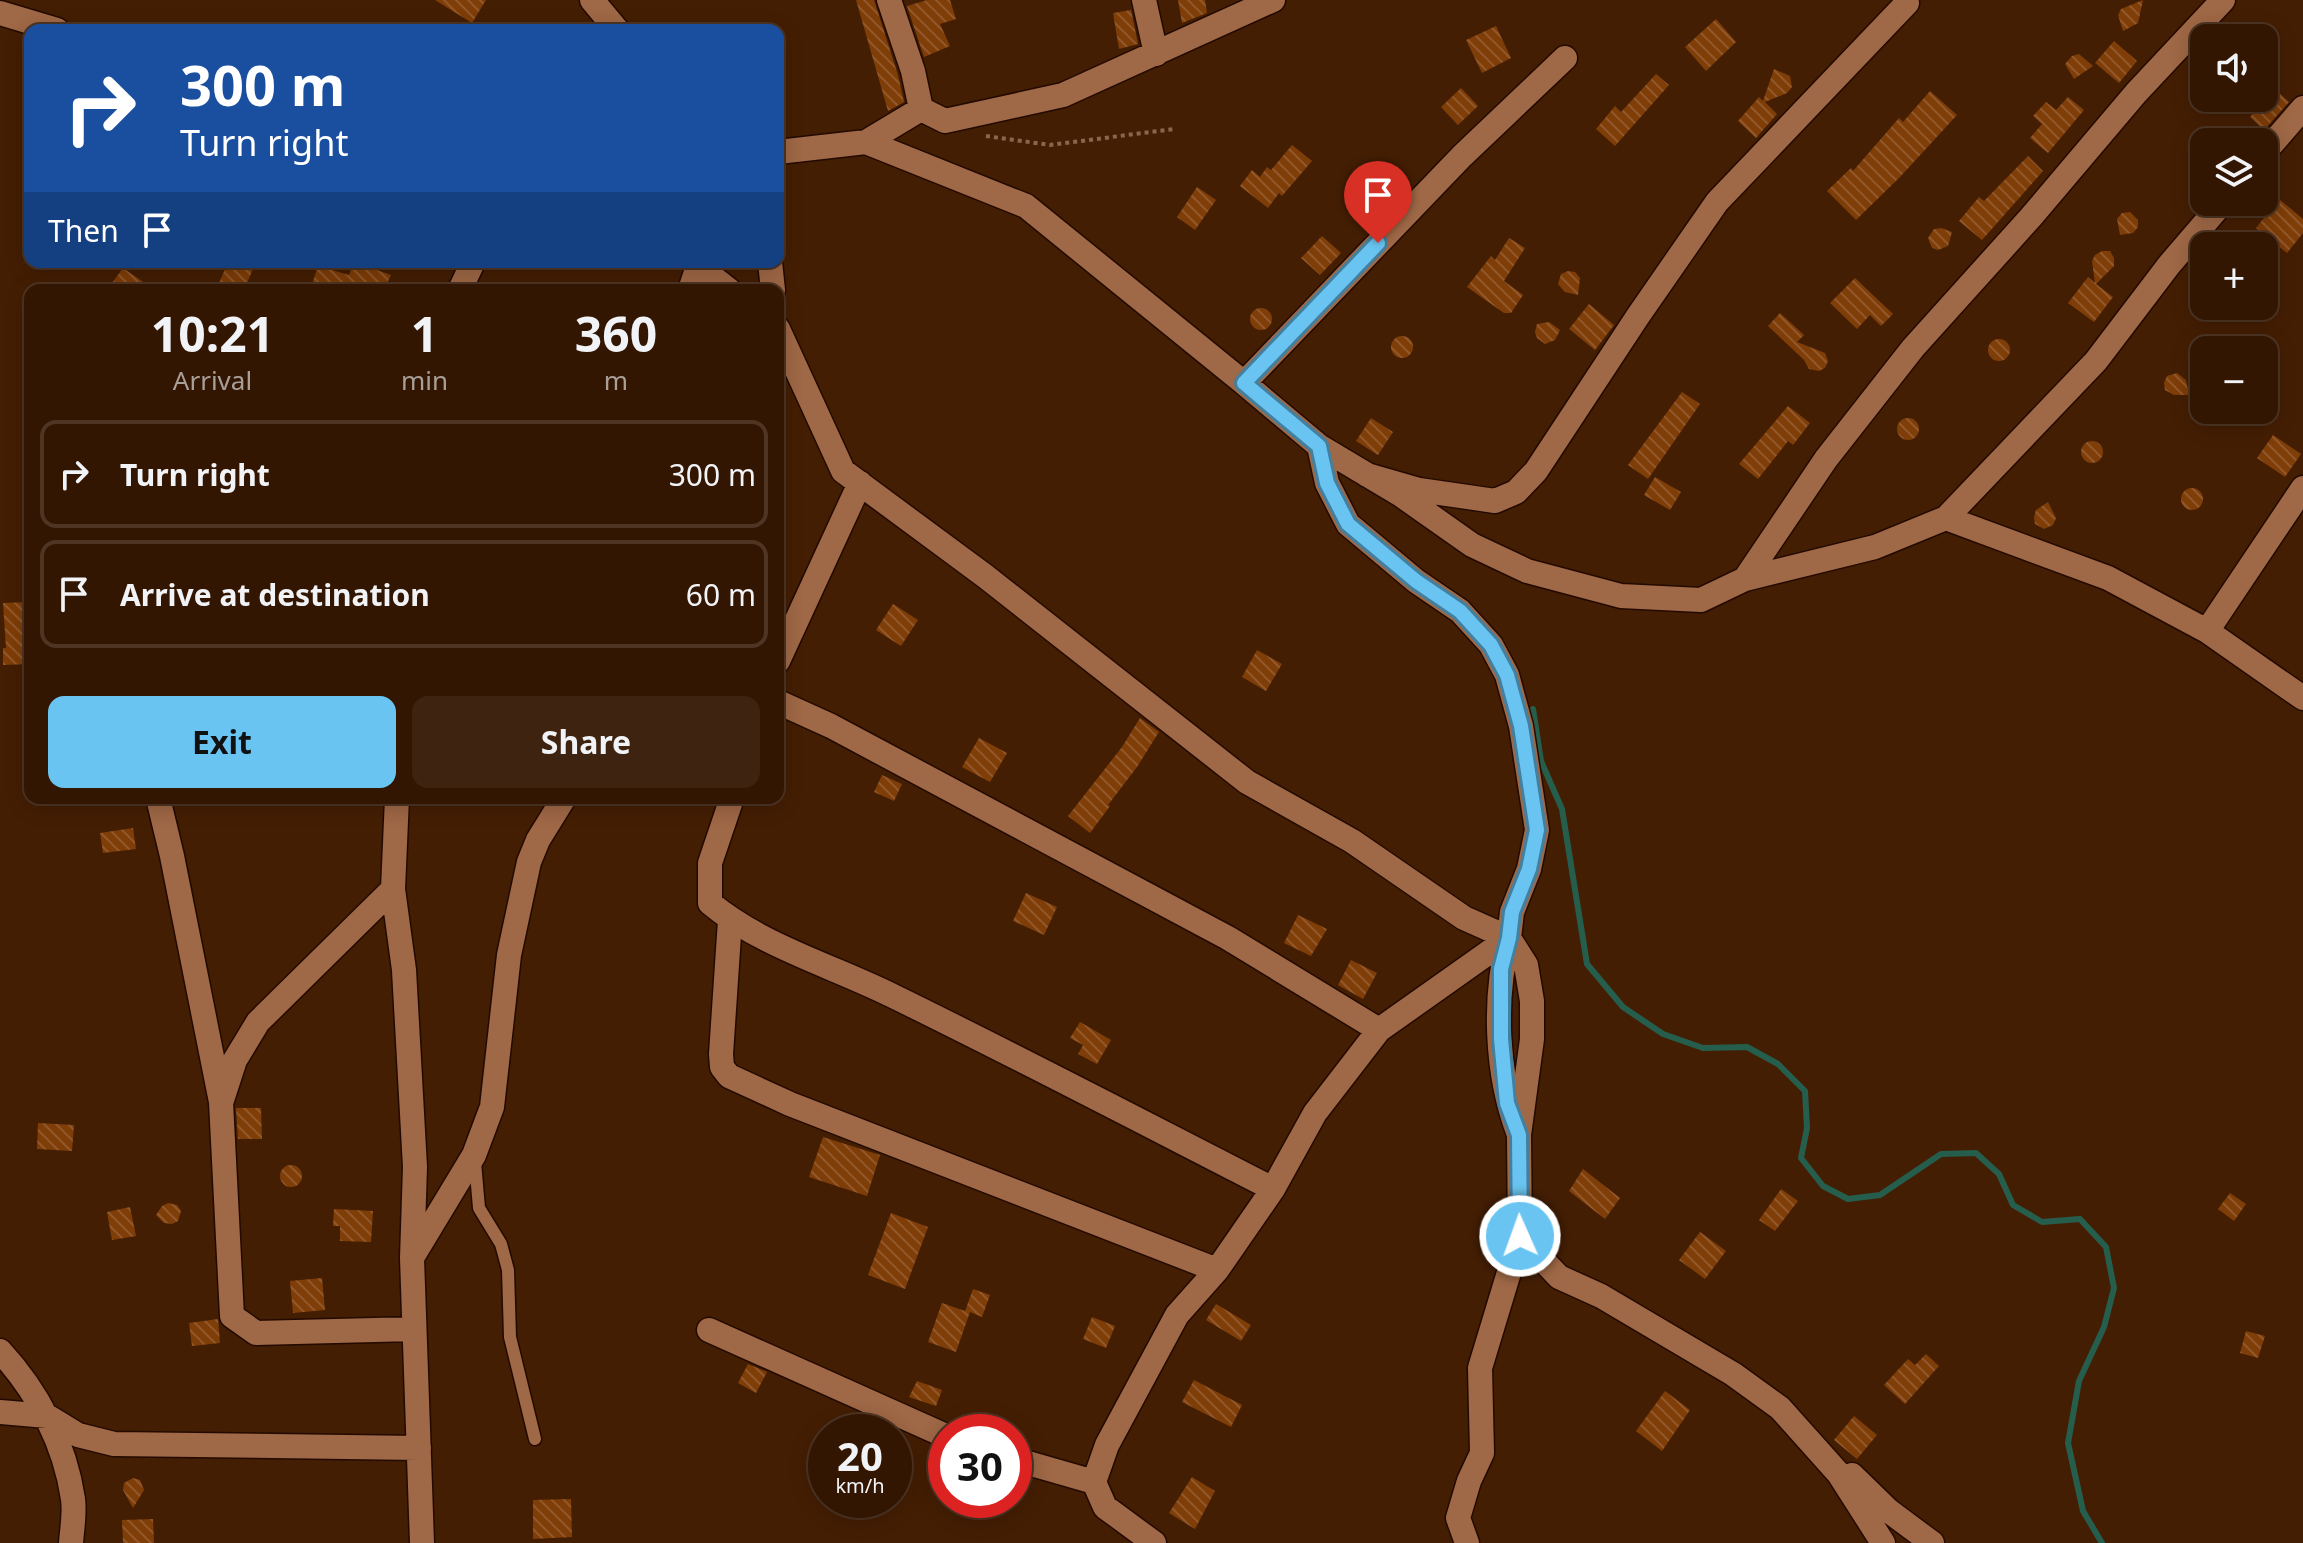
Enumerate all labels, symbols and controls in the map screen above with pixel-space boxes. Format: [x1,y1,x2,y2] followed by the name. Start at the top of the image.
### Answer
[2190,24,2278,424] map controls
[2190,24,2278,112] button: sound
[180,46,345,122] text: 300 m
[48,56,152,160] icon: right
[180,118,348,167] text: Turn right
[2190,128,2278,216] button: layers
[1344,161,1412,243] pin
[1356,173,1400,217] icon: arrive
[135,208,179,252] icon: arrive
[48,210,119,251] text: Then
[2190,232,2278,320] button: +
[151,301,274,366] text: 10:21
[411,301,438,366] text: 1
[575,301,657,366] text: 360
[2190,336,2278,424] button: −
[173,362,252,398] text: Arrival
[401,362,448,398] text: min
[604,362,628,398] text: m
[52,452,96,496] icon: right
[120,454,270,495] text: Turn right
[669,454,756,495] text: 300 m
[52,572,96,616] icon: arrive
[120,574,430,615] text: Arrive at destination
[686,574,756,615] text: 60 m
[48,696,396,788] button: Exit
[412,696,760,788] button: Share
[1478,1194,1562,1278] position arrow
[928,1414,1032,1518] speed limit sign: 30
[837,1428,883,1483] text: 20
[835,1472,885,1499] text: km/h

